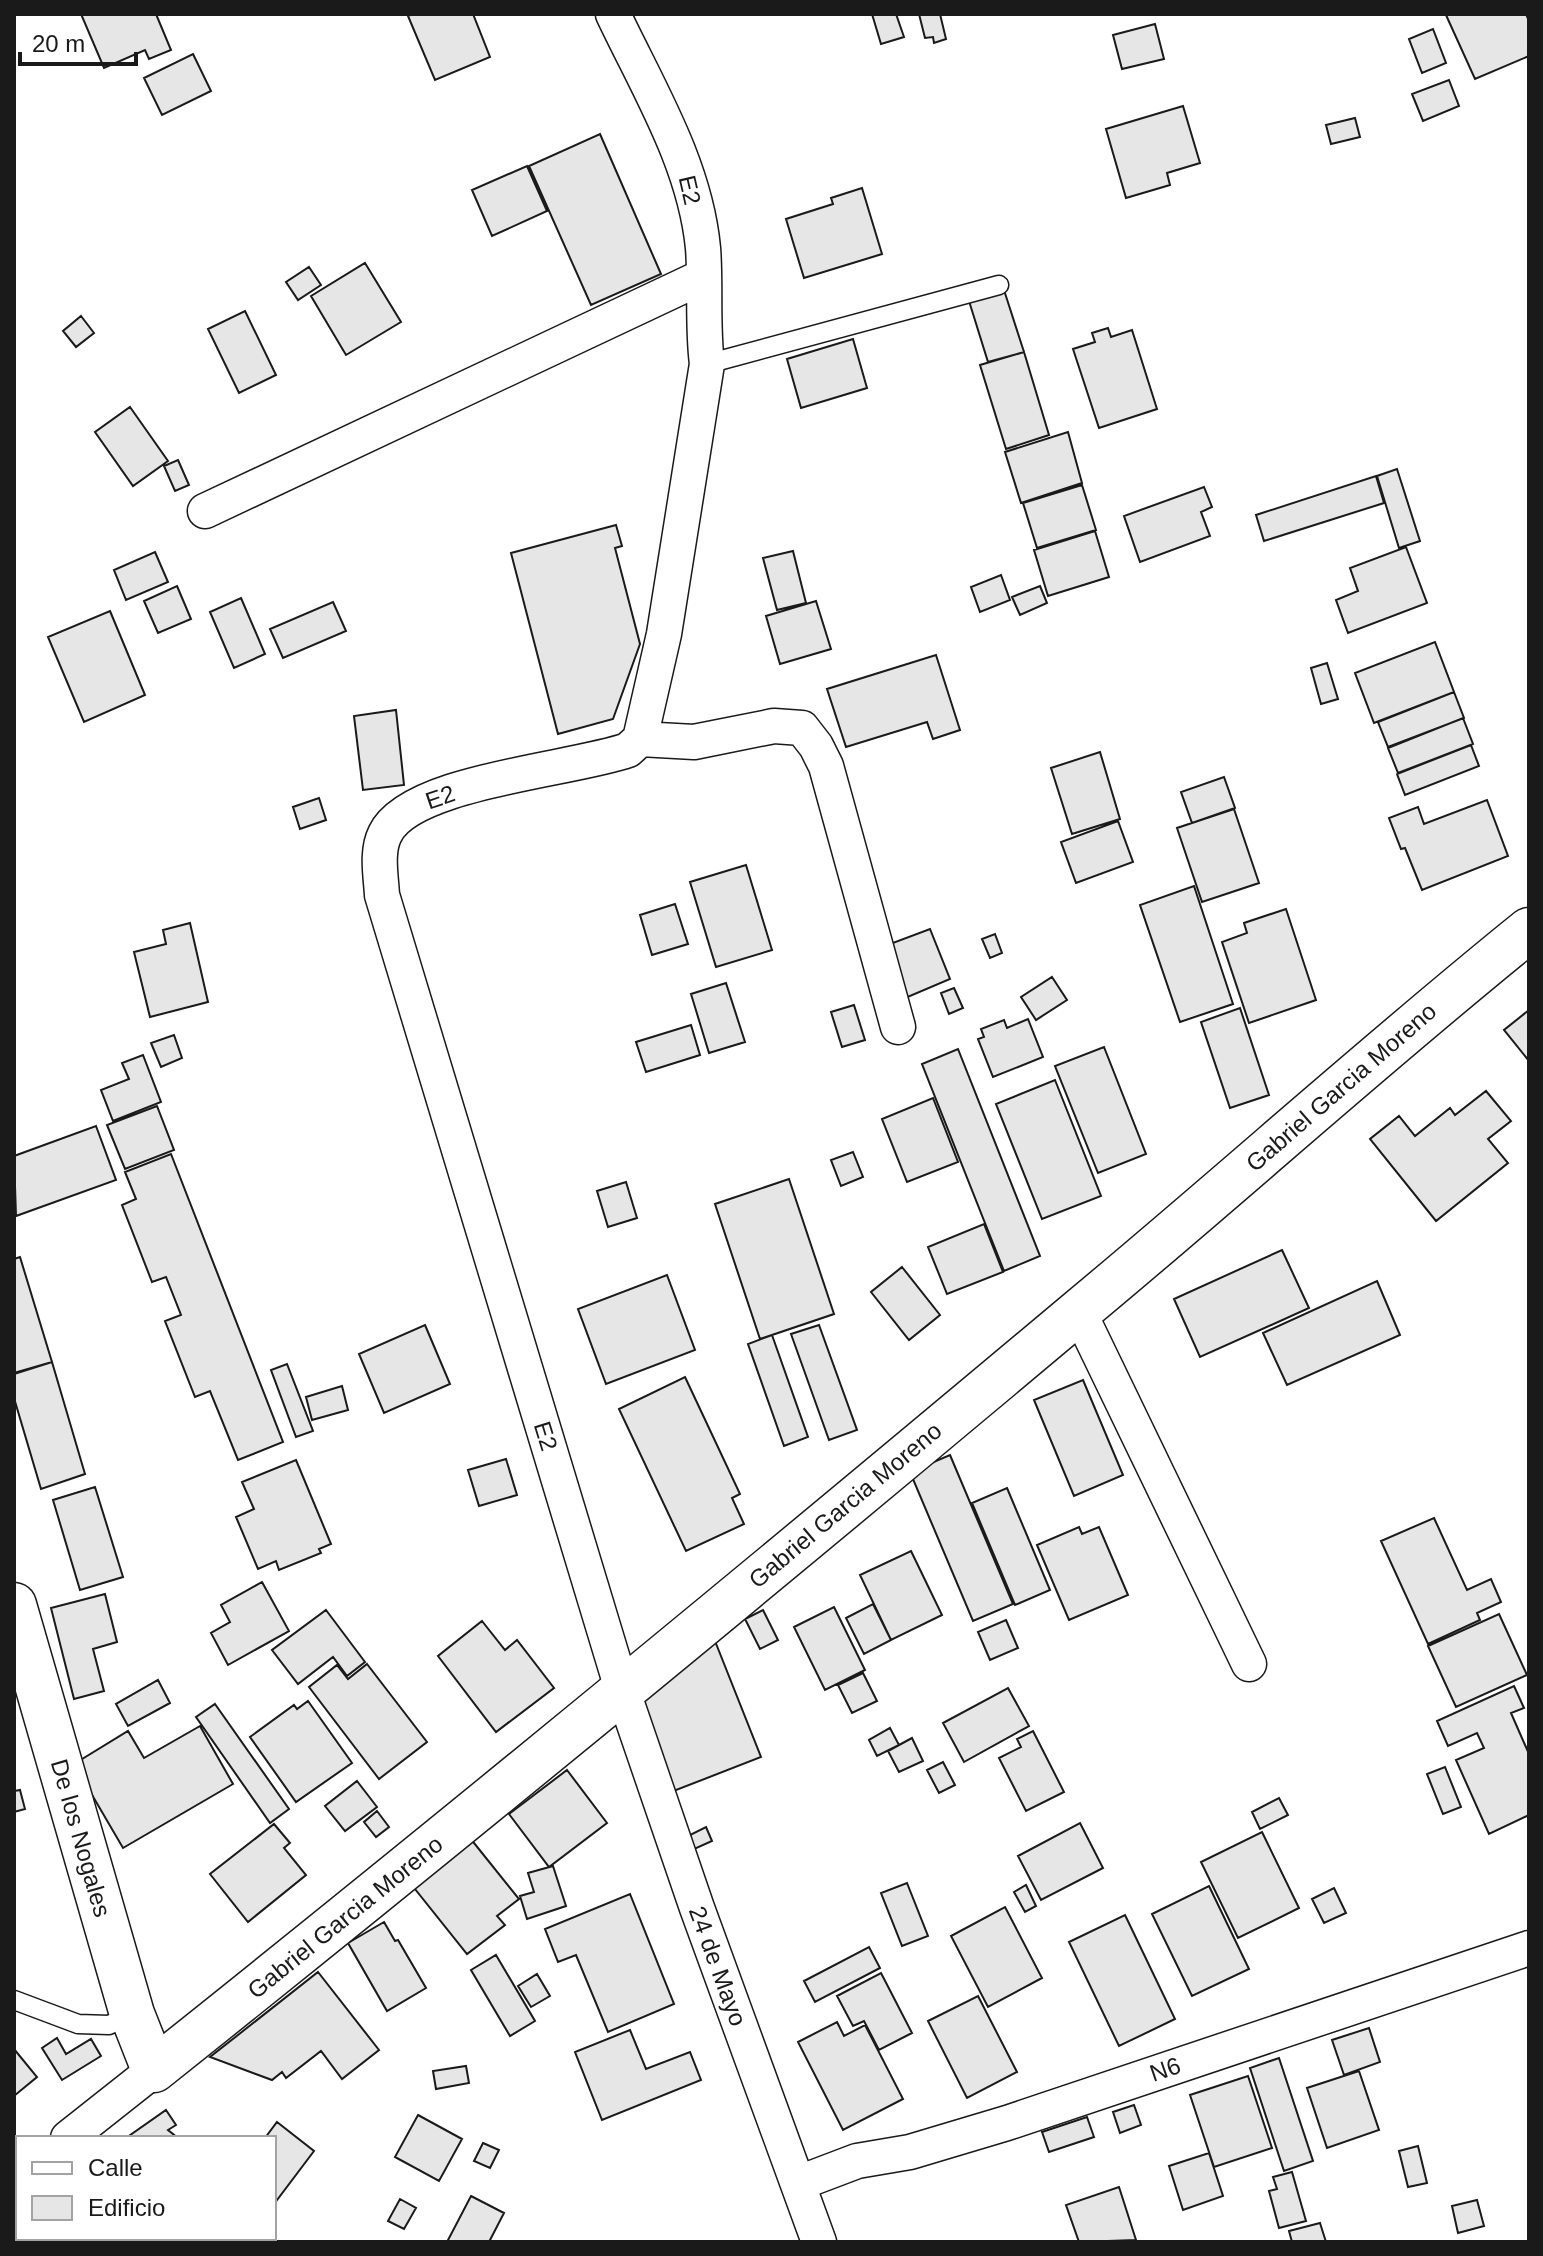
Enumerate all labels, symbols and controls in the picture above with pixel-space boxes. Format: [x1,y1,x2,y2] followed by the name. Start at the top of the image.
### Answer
[20,16,136,66] scale bar
[32,30,85,57] text: 20 m
[674,173,706,207] street label: E2
[422,779,458,815] street label: E2
[1241,997,1441,1177] street label: Gabriel Garcia Moreno
[743,1417,947,1593] street label: Gabriel Garcia Moreno
[529,1418,563,1454] street label: E2
[46,1756,116,1920] street label: De los Nogales
[242,1830,448,2004] street label: Gabriel Garcia Moreno
[684,1902,752,2030] street label: 24 de Mayo
[1146,2051,1184,2087] street label: N6
[16,2136,276,2240] legend
[88,2154,143,2181] text: Calle
[88,2194,165,2221] text: Edificio

